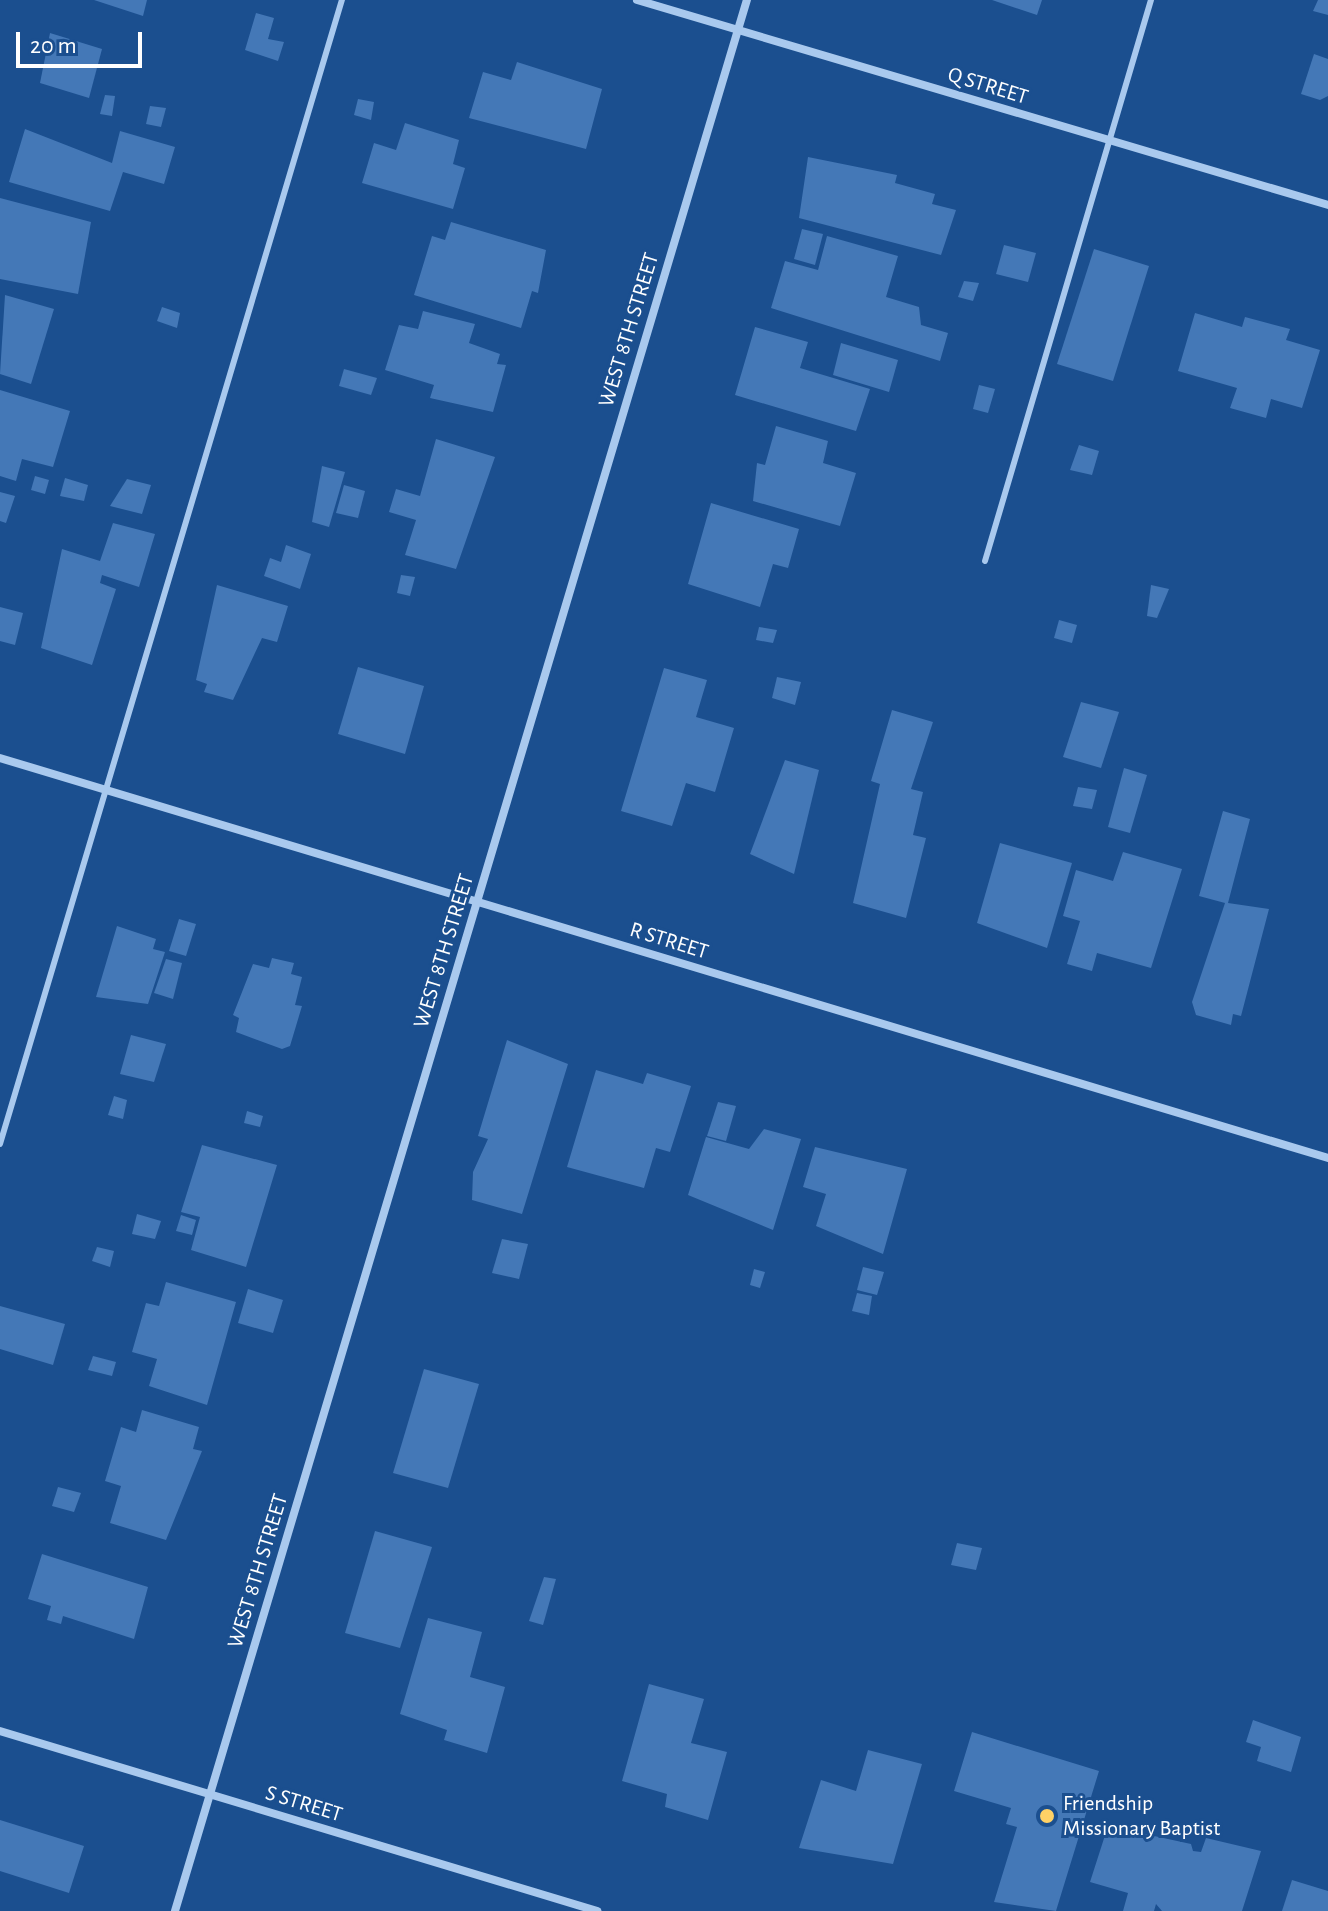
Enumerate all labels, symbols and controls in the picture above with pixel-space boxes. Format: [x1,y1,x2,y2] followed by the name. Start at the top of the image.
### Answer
[20,16,146,66] scale bar
[30,34,77,58] text: 20 m
[945,61,1031,111] street label: Q STREET
[593,250,665,410] street label: WEST 8TH STREET
[408,871,480,1031] street label: WEST 8TH STREET
[626,917,712,965] street label: R STREET
[222,1491,294,1651] street label: WEST 8TH STREET
[262,1780,346,1828] street label: S STREET
[1063,1790,1220,1842] place label: Friendship Missionary Baptist
[1038,1807,1056,1825] marker: Friendship Missionary Baptist

